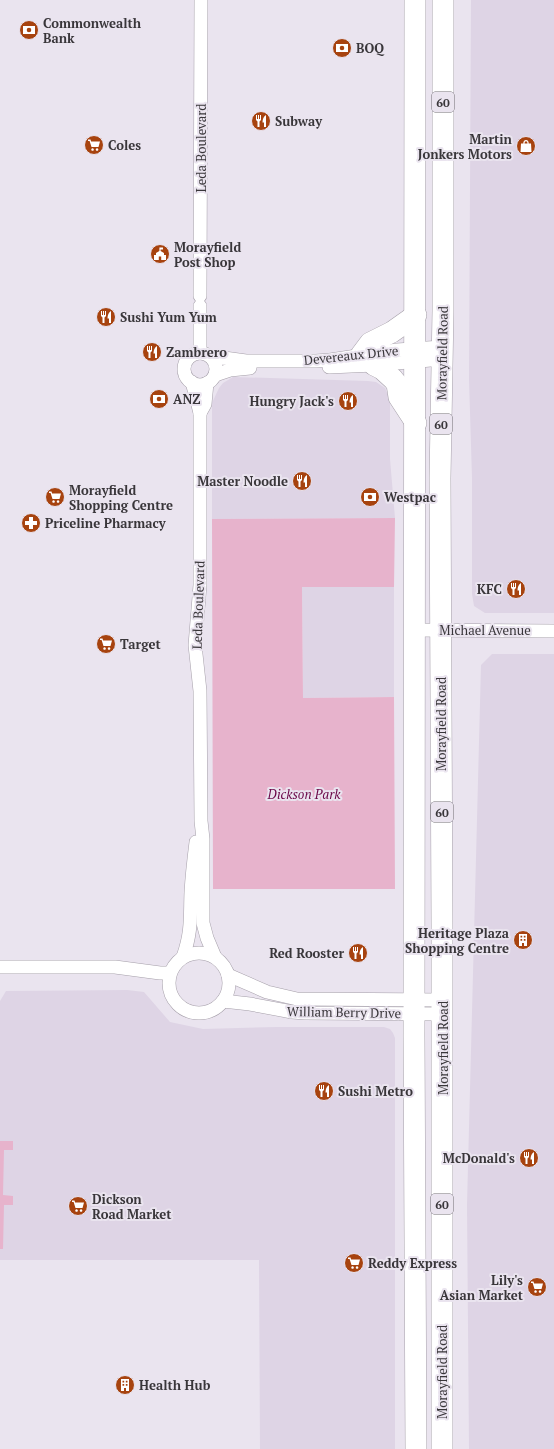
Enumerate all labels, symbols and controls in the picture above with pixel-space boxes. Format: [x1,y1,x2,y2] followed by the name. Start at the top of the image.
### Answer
[43,14,142,47] place label: Commonwealth Bank
[18,19,40,41] bank icon: Commonwealth Bank
[331,37,353,59] bank icon: BOQ
[356,39,385,57] place label: BOQ
[432,92,454,112] road number: 60
[192,104,210,192] street label: Leda Boulevard
[250,110,272,132] restaurant icon: Subway
[275,112,323,130] place label: Subway
[418,130,513,163] place label: Martin Jonkers Motors
[83,134,105,156] supermarket icon: Coles
[515,135,537,157] shop icon: Martin Jonkers Motors
[108,136,141,154] place label: Coles
[174,238,241,271] place label: Morayfield Post Shop
[149,243,171,265] public building icon: Morayfield Post Shop
[95,306,117,328] restaurant icon: Sushi Yum Yum
[432,306,452,400] street label: Morayfield Road
[120,308,217,326] place label: Sushi Yum Yum
[141,341,163,363] restaurant icon: Zambrero
[303,341,399,369] street label: Devereaux Drive
[166,343,227,361] place label: Zambrero
[148,388,170,410] bank icon: ANZ
[173,390,201,408] place label: ANZ
[337,390,359,412] restaurant icon: Hungry Jack's
[249,392,334,410] place label: Hungry Jack's
[430,414,452,434] road number: 60
[291,470,313,492] restaurant icon: Master Noodle
[197,472,288,490] place label: Master Noodle
[69,481,173,514] place label: Morayfield Shopping Centre
[44,486,66,508] supermarket icon: Morayfield Shopping Centre
[359,486,381,508] bank icon: Westpac
[384,488,436,506] place label: Westpac
[20,512,42,534] pharmacy icon: Priceline Pharmacy
[45,514,167,532] place label: Priceline Pharmacy
[187,560,209,650] street label: Leda Boulevard
[505,578,527,600] restaurant icon: KFC
[477,580,502,598] place label: KFC
[439,621,531,639] street label: Michael Avenue
[95,633,117,655] supermarket icon: Target
[120,635,161,653] place label: Target
[432,677,450,771] street label: Morayfield Road
[267,785,341,803] park label: Dickson Park
[431,802,453,822] road number: 60
[405,924,510,957] place label: Heritage Plaza Shopping Centre
[512,929,534,951] building icon: Heritage Plaza Shopping Centre
[347,942,369,964] restaurant icon: Red Rooster
[269,944,344,962] place label: Red Rooster
[434,1001,452,1095] street label: Morayfield Road
[287,1002,401,1022] street label: William Berry Drive
[313,1080,335,1102] restaurant icon: Sushi Metro
[338,1082,413,1100] place label: Sushi Metro
[518,1147,540,1169] restaurant icon: McDonald's
[443,1149,515,1167] place label: McDonald's
[92,1190,172,1223] place label: Dickson Road Market
[431,1194,453,1214] road number: 60
[67,1195,89,1217] supermarket icon: Dickson Road Market
[343,1252,365,1274] supermarket icon: Reddy Express
[368,1254,457,1272] place label: Reddy Express
[440,1271,524,1304] place label: Lily's Asian Market
[526,1276,548,1298] supermarket icon: Lily's Asian Market
[433,1325,451,1419] street label: Morayfield Road
[114,1374,136,1396] building icon: Health Hub
[139,1376,211,1394] place label: Health Hub

